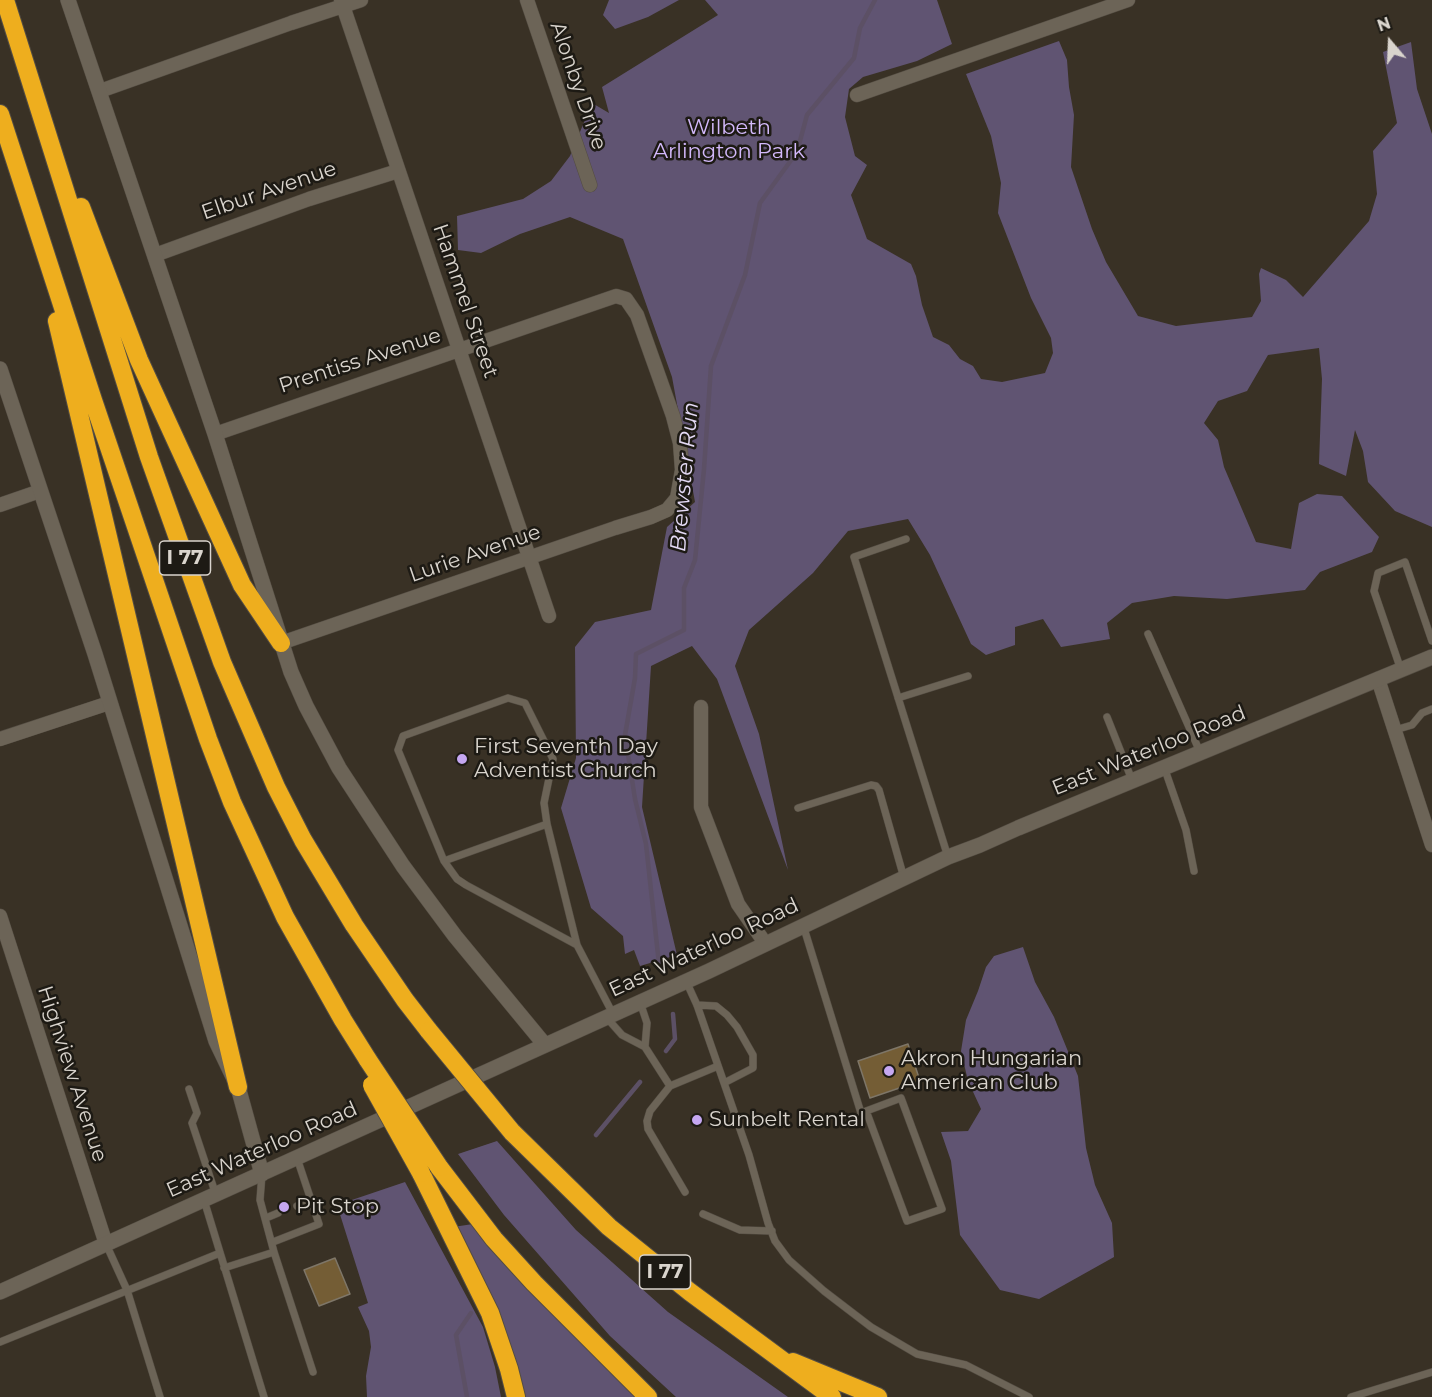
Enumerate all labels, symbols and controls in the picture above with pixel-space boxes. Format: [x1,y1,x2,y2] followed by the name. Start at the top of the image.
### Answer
[1360,12,1420,72] north arrow
[1375,13,1393,36] text: N
[544,19,612,153] street label: Alonby Drive
[653,115,805,165] park label: Wilbeth Arlington Park
[198,156,340,226] street label: Elbur Avenue
[427,221,503,381] street label: Hammel Street
[276,323,444,399] street label: Prentiss Avenue
[665,401,705,553] water label: Brewster Run
[406,520,544,588] street label: Lurie Avenue
[160,541,210,575] road number: I 77
[1049,701,1249,801] street label: East Waterloo Road
[474,734,658,784] place label: First Seventh Day Adventist Church
[455,752,469,766] marker: First Seventh Day Adventist Church
[605,893,803,1003] street label: East Waterloo Road
[32,983,112,1165] street label: Highview Avenue
[901,1046,1082,1096] place label: Akron Hungarian American Club
[882,1064,896,1078] marker: Akron Hungarian American Club
[163,1096,361,1204] street label: East Waterloo Road
[709,1107,865,1133] place label: Sunbelt Rental
[690,1113,704,1127] marker: Sunbelt Rental
[296,1194,379,1220] place label: Pit Stop
[277,1200,291,1214] marker: Pit Stop
[640,1255,690,1289] road number: I 77

